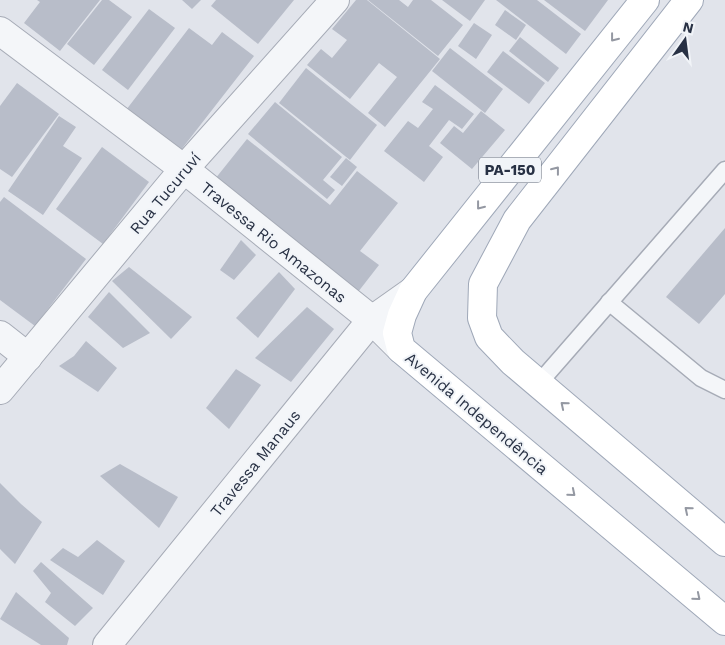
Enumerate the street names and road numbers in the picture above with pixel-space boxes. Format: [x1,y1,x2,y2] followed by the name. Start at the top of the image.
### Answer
[126,149,205,238] street label: Rua Tucuruví
[479,158,541,182] road number: PA-150
[197,178,350,307] street label: Travessa Rio Amazonas
[401,348,552,479] street label: Avenida Independência
[206,406,304,521] street label: Travessa Manaus

